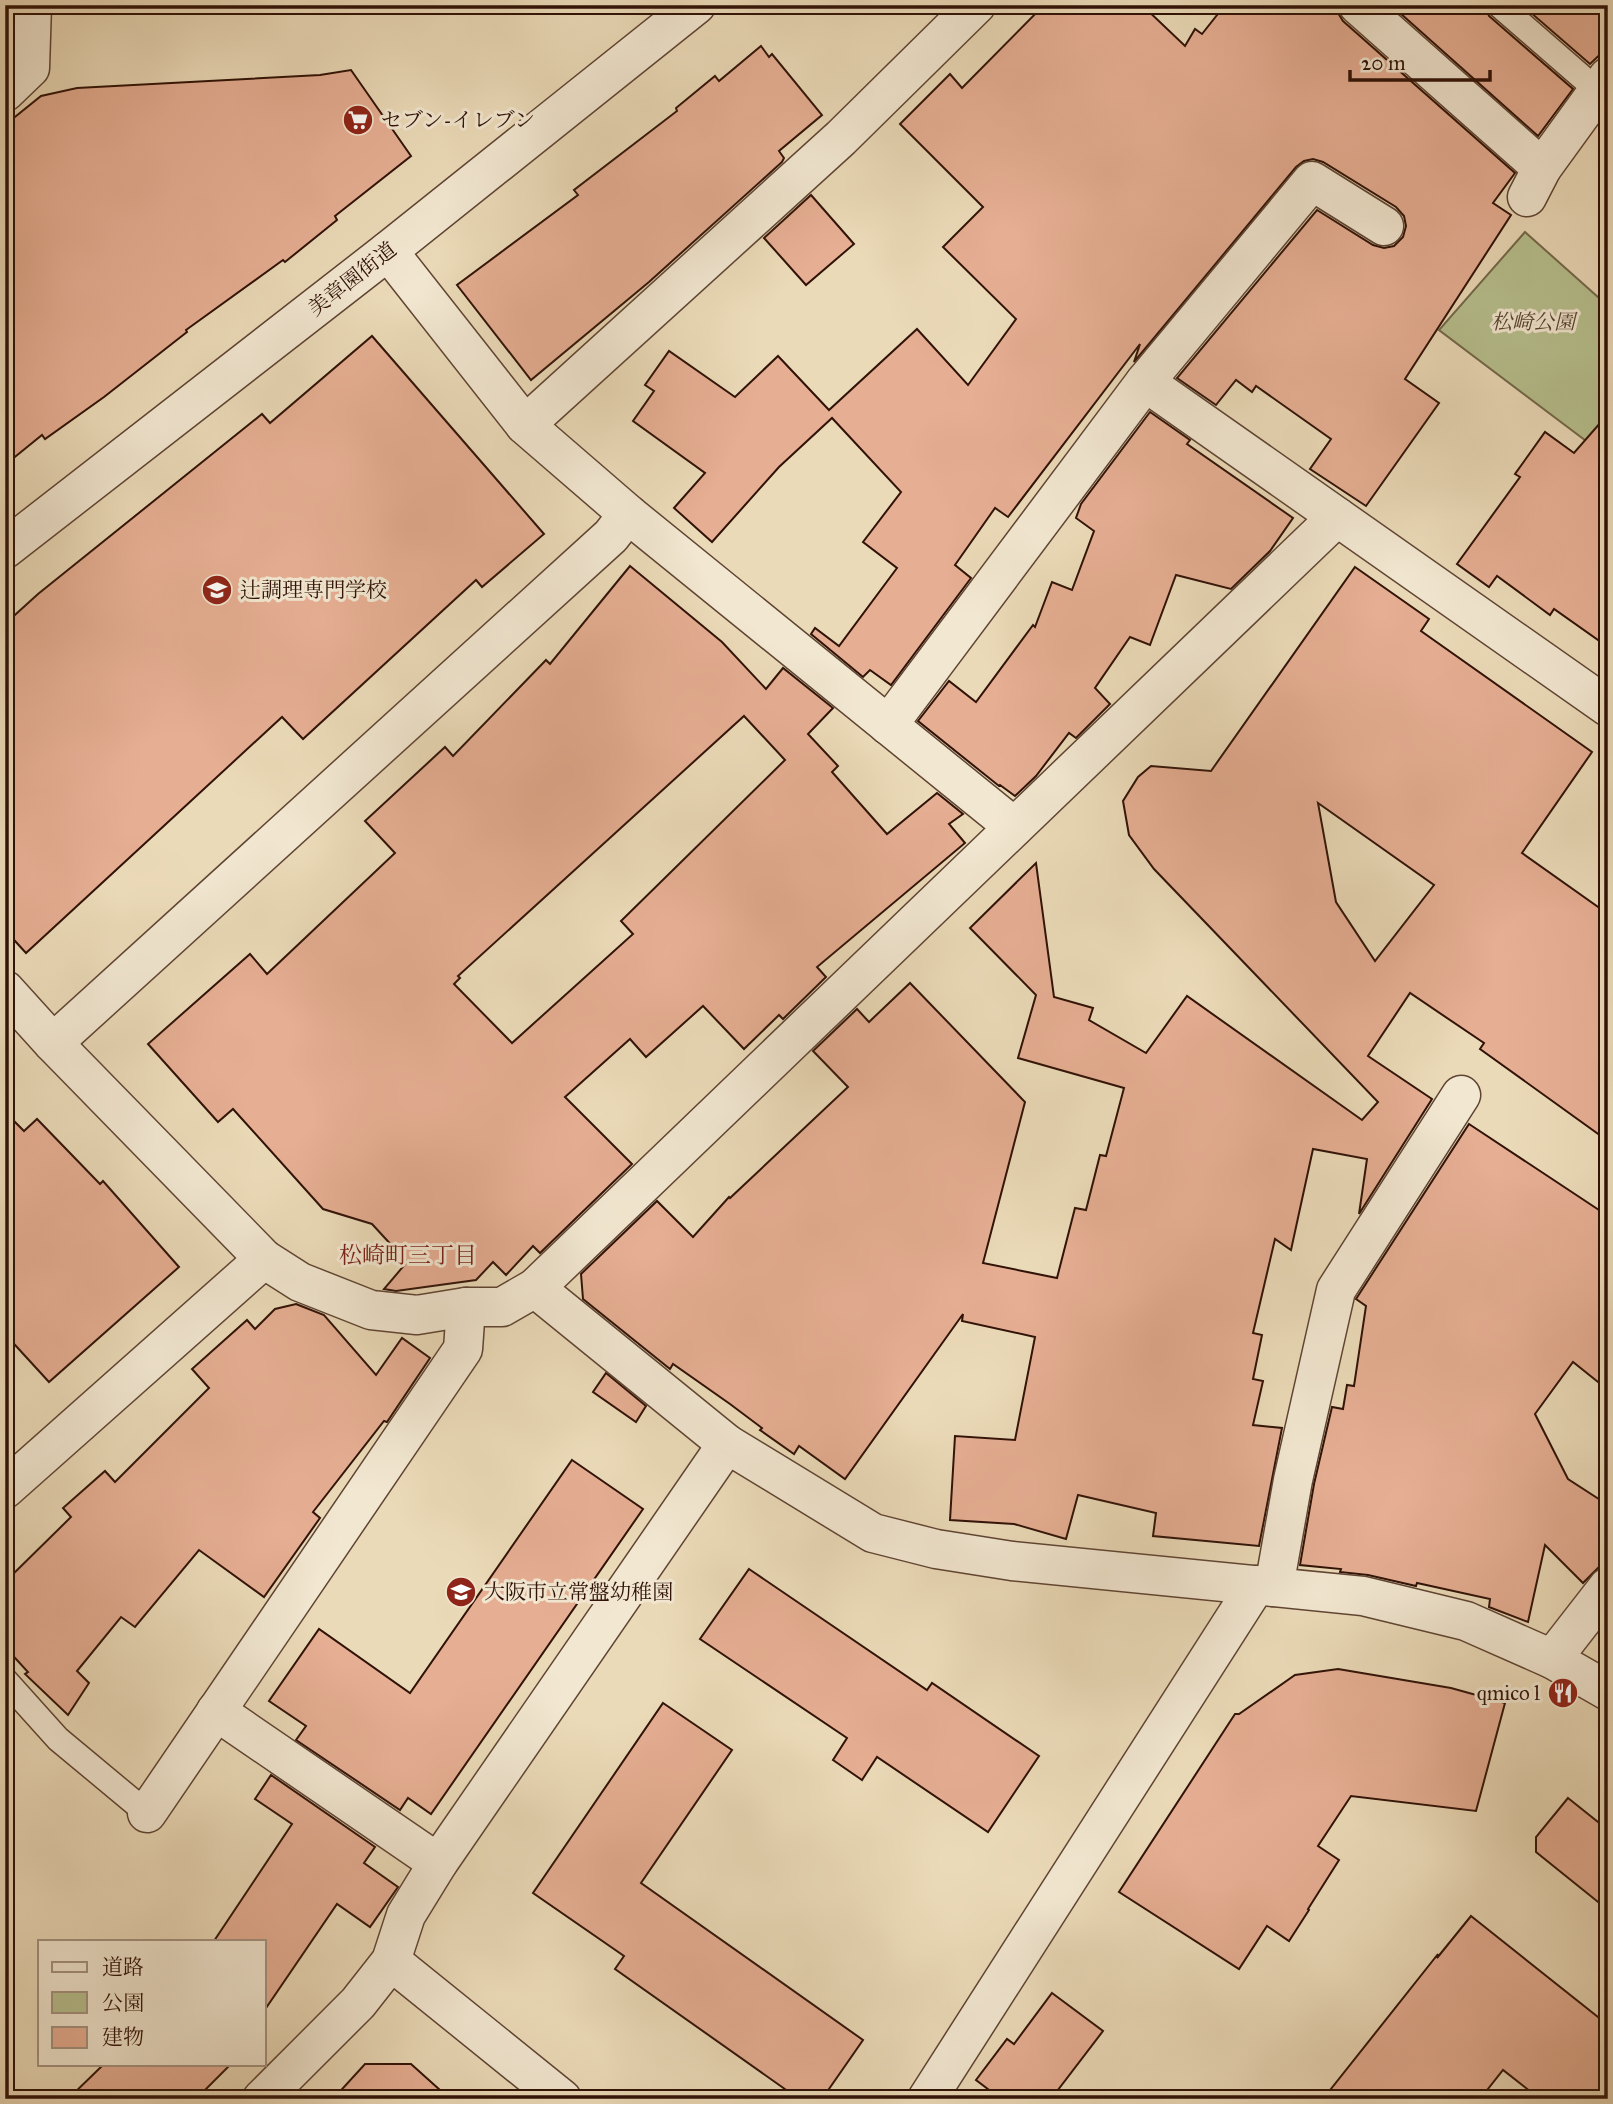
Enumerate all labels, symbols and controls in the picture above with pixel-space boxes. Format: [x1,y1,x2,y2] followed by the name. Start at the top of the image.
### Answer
[1350,38,1490,82] scale bar
[1361,50,1406,76] text: 20 m
[341,103,375,137] supermarket icon: セブン-イレブン
[381,107,535,133] place label: セブン-イレブン
[303,236,401,322] street label: 美章園街道
[1491,309,1578,335] park label: 松崎公園
[200,573,234,607] school or university icon: 辻調理専門学校
[240,577,387,603] place label: 辻調理専門学校
[339,1241,477,1269] district label: 松崎町三丁目
[444,1575,478,1609] school or university icon: 大阪市立常盤幼稚園
[484,1579,673,1605] place label: 大阪市立常盤幼稚園
[1546,1676,1580,1710] restaurant icon: qmico l
[1477,1680,1540,1706] place label: qmico l
[38,1940,266,2066] legend
[102,1954,144,1980] text: 道路
[102,1990,144,2016] text: 公園
[102,2024,144,2050] text: 建物

